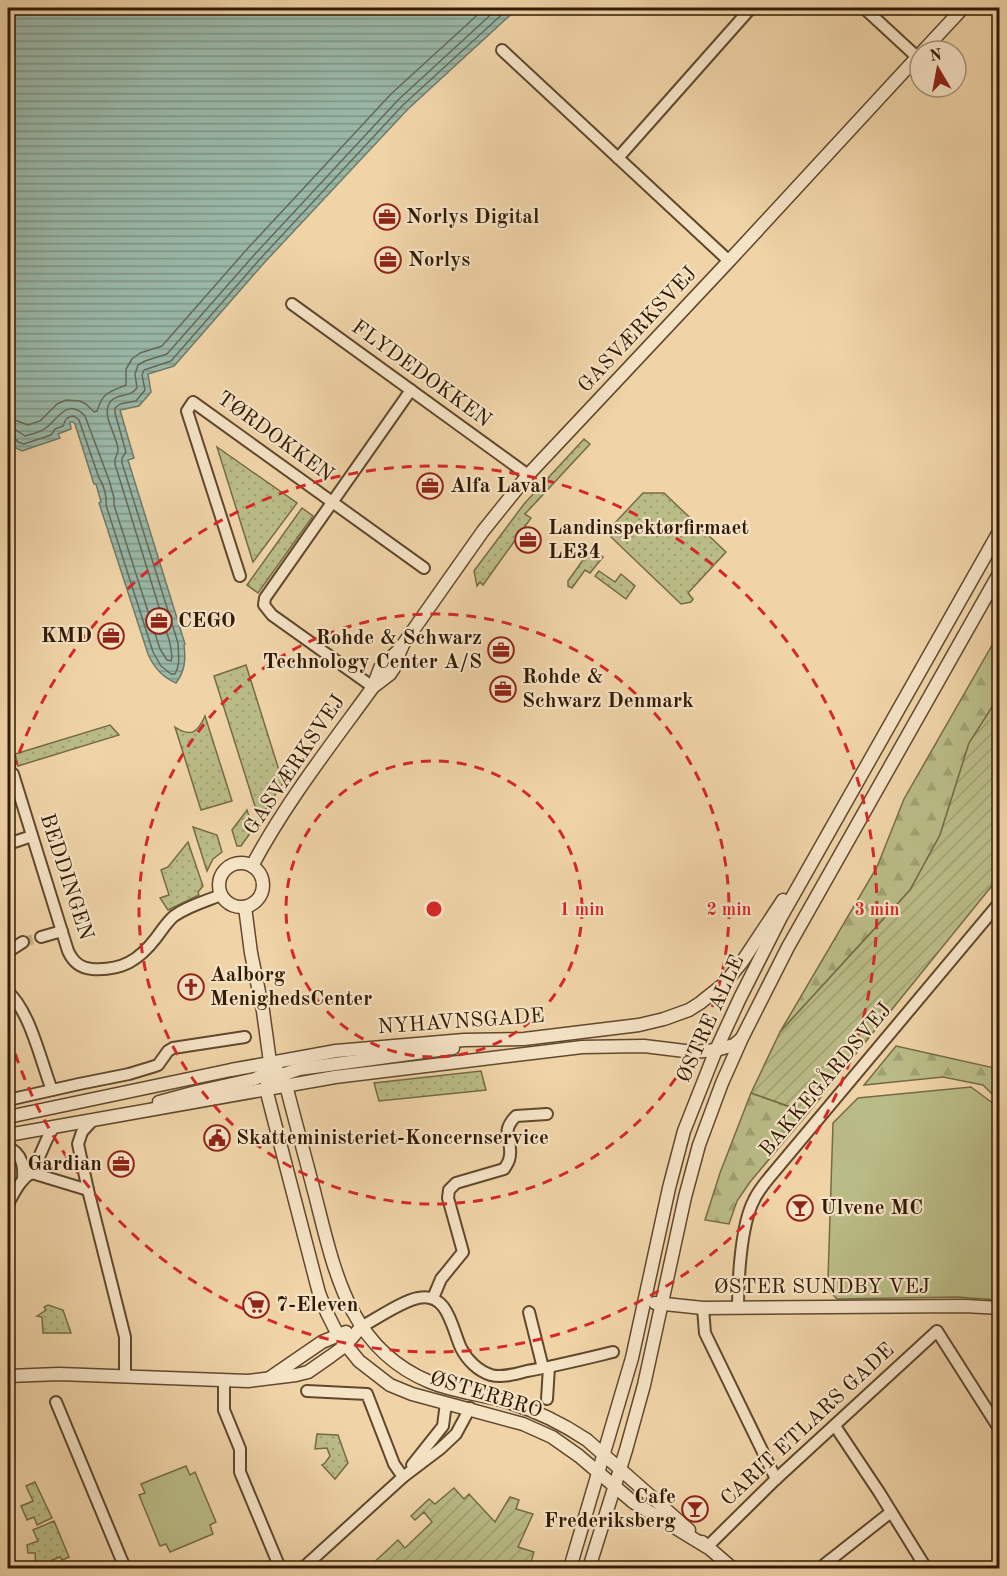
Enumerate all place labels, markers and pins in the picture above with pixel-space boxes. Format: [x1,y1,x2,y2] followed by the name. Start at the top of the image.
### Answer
[372,202,402,232] office icon: Norlys Digital
[406,207,539,228] place label: Norlys Digital
[373,245,403,275] office icon: Norlys
[408,250,470,271] place label: Norlys
[415,471,445,501] office icon: Alfa Laval
[450,476,547,497] place label: Alfa Laval
[548,518,749,563] place label: Landinspektørfirmaet LE34
[513,525,543,555] office icon: Landinspektørfirmaet LE34
[144,606,174,636] office icon: CEGO
[178,611,236,632] place label: CEGO
[96,621,126,651] office icon: KMD
[41,626,92,647] place label: KMD
[263,628,482,673] place label: Rohde & Schwarz Technology Center A/S
[486,635,516,665] office icon: Rohde & Schwarz Technology Center A/S
[522,667,694,712] place label: Rohde & Schwarz Denmark
[488,674,518,704] office icon: Rohde & Schwarz Denmark
[424,899,444,919] centre of rings
[210,965,372,1010] place label: Aalborg MenighedsCenter
[176,972,206,1002] church icon: Aalborg MenighedsCenter
[202,1123,232,1153] public building icon: Skatteministeriet-Koncernservice
[236,1128,549,1149] place label: Skatteministeriet-Koncernservice
[106,1149,136,1179] office icon: Gardian
[27,1154,102,1175] place label: Gardian
[785,1193,815,1223] bar icon: Ulvene MC
[820,1198,923,1219] place label: Ulvene MC
[241,1290,271,1320] supermarket icon: 7-Eleven
[276,1295,358,1316] place label: 7-Eleven
[544,1487,676,1532] place label: Cafe Frederiksberg
[680,1494,710,1524] bar icon: Cafe Frederiksberg

